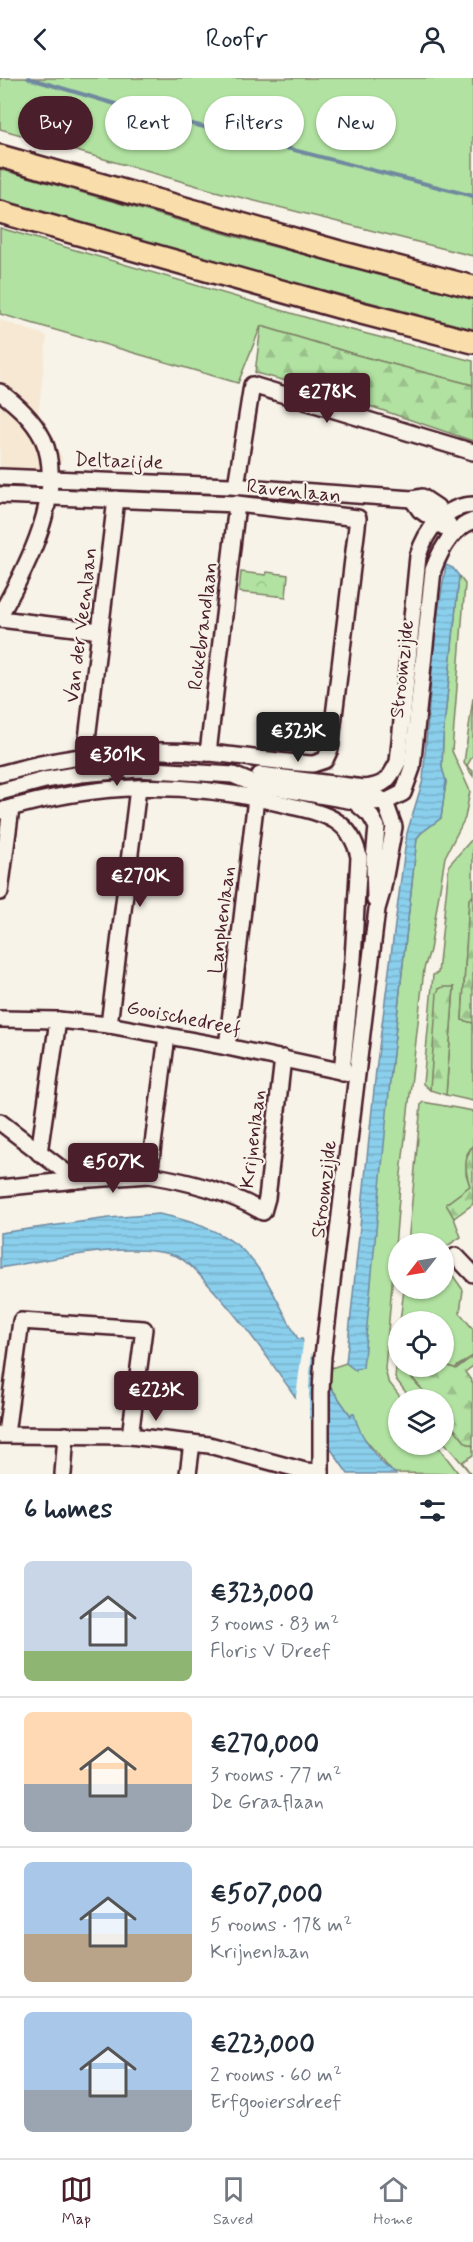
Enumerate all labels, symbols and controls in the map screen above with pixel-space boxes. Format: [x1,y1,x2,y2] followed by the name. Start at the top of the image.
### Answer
[205,22,268,57] text: Roofr
[24,23,57,56] icon: back
[416,23,449,56] icon: person
[18,96,93,150] chip: Buy
[105,96,192,150] chip: Rent
[204,96,304,150] chip: Filters
[316,96,396,150] chip: New
[285,373,369,424] pin: €278K
[298,379,356,406] text: €278K
[74,446,164,477] street label: Deltazijde
[245,473,342,510] street label: Ravenlaan
[59,546,104,704] street label: Van der Veenlaan
[182,561,225,692] street label: Rokebrandlaan
[384,619,421,720] street label: Stroomzijde
[256,712,340,763] pin: €323K
[271,718,326,745] text: €323K
[75,736,159,787] pin: €301K
[89,742,145,769] text: €301K
[98,857,182,908] pin: €270K
[110,863,170,890] text: €270K
[202,865,242,976] street label: Lanphenlaan
[124,994,243,1043] street label: Gooischedreef
[234,1088,273,1190] street label: Krijnenlaan
[305,1139,344,1240] street label: Stroomzijde
[71,1143,155,1194] pin: €507K
[82,1149,144,1176] text: €507K
[388,1233,454,1299] north arrow
[388,1233,454,1455] map controls
[388,1311,454,1377] button: locate
[114,1371,198,1422] pin: €223K
[128,1377,184,1404] text: €223K
[388,1389,454,1455] button: layers
[24,1493,112,1527] text: 6 homes
[416,1494,449,1527] icon: filters
[210,1577,314,1611] text: €323,000
[72,1585,144,1657] icon: home
[210,1611,339,1638] text: 3 rooms · 83 m²
[210,1638,330,1665] text: Floris V Dreef
[210,1728,319,1762] text: €270,000
[72,1736,144,1808] icon: home
[210,1762,342,1789] text: 3 rooms · 77 m²
[210,1789,324,1816] text: De Graaflaan
[210,1878,323,1912] text: €507,000
[72,1886,144,1958] icon: home
[210,1912,352,1939] text: 5 rooms · 178 m²
[210,1939,309,1966] text: Krijnenlaan
[210,2028,315,2062] text: €223,000
[72,2036,144,2108] icon: home
[210,2062,342,2089] text: 2 rooms · 60 m²
[210,2089,341,2116] text: Erfgooiersdreef
[60,2173,93,2230] tab: Map
[213,2173,253,2230] tab: Saved
[373,2173,413,2230] tab: Home

